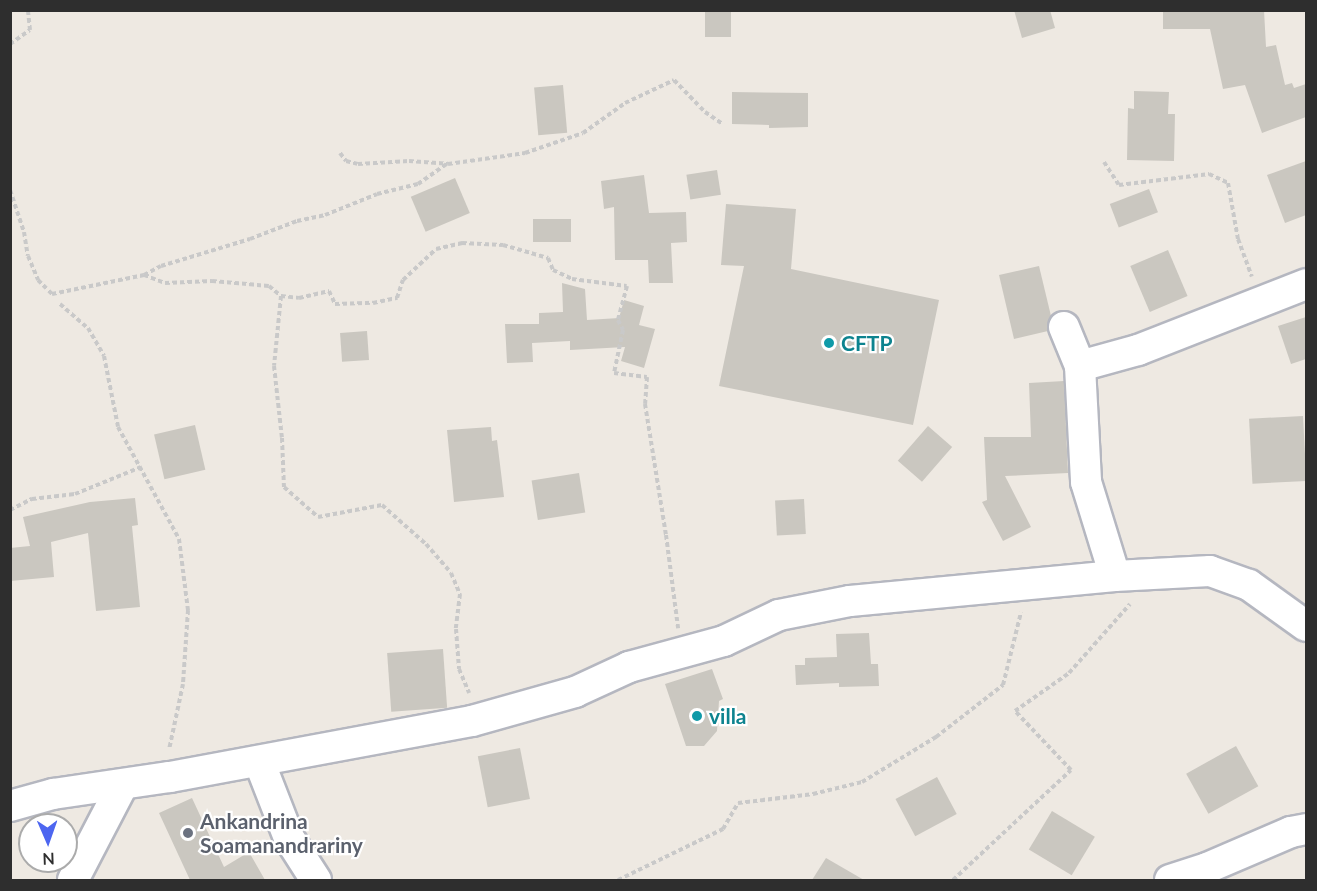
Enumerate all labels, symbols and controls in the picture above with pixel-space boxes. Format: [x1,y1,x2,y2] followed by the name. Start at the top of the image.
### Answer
[841,330,892,356] place label: CFTP
[822,336,836,350] marker: CFTP
[709,703,747,729] place label: villa
[690,709,704,723] marker: villa
[200,808,363,858] place label: Ankandrina Soamanandrariny
[18,813,78,873] north arrow
[181,826,195,840] marker: Ankandrina Soamanandrariny
[42,850,55,869] text: N

